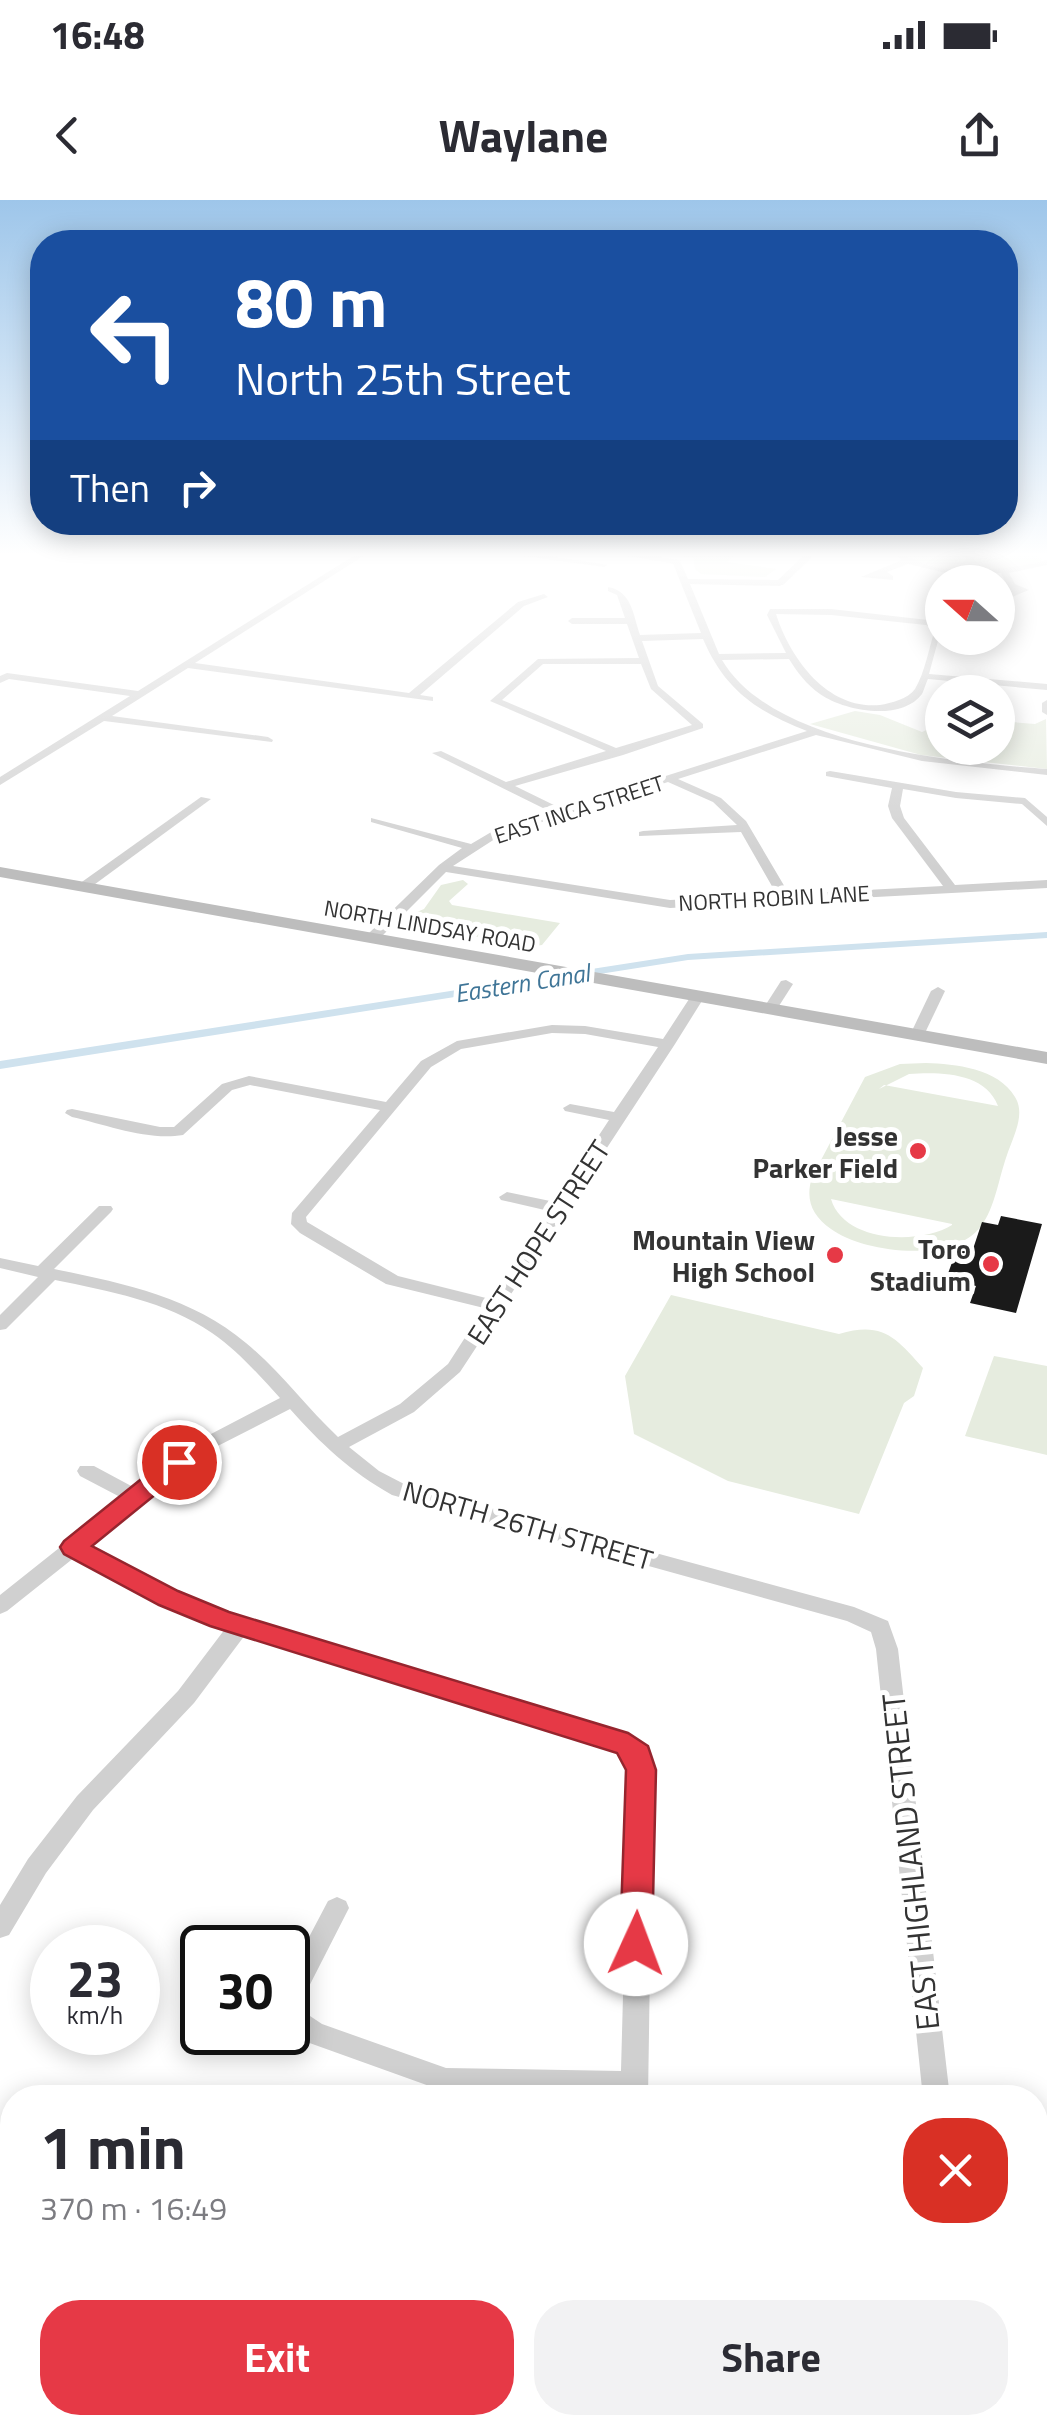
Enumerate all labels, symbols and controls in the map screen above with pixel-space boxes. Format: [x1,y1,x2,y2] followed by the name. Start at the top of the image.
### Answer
[50,6,145,64] text: 16:48
[439,101,608,169] text: Waylane
[40,108,95,163] icon: back
[952,108,1007,163] icon: share
[235,248,388,354] text: 80 m
[70,270,200,400] icon: left
[235,344,571,412] text: North 25th Street
[70,459,150,517] text: Then
[170,460,225,515] icon: right
[925,565,1015,655] north arrow
[925,565,1015,765] map controls
[925,675,1015,765] button: layers
[490,765,669,852] street label: EAST INCA STREET
[678,876,870,920] street label: NORTH ROBIN LANE
[321,891,539,961] street label: NORTH LINDSAY ROAD
[452,953,595,1012] water label: Eastern Canal
[753,1114,898,1189] place label: Jesse Parker Field
[456,1131,621,1353] street label: EAST HOPE STREET
[907,1140,929,1162] marker: Jesse Parker Field
[632,1218,815,1293] place label: Mountain View High School
[870,1227,971,1302] place label: Toro Stadium
[824,1244,846,1266] marker: Mountain View High School
[980,1253,1002,1275] marker: Toro Stadium
[137,1420,222,1505] pin
[152,1435,207,1490] icon: arrive
[398,1469,658,1581] street label: NORTH 26TH STREET
[868,1691,952,2033] street label: EAST HIGHLAND STREET
[584,1892,688,1996] position arrow
[180,1925,310,2055] speed limit sign: 30
[67,1940,123,2016] text: 23
[67,1996,123,2034] text: km/h
[40,2101,186,2192] text: 1 min
[903,2118,1008,2223] button: close
[40,2184,227,2232] text: 370 m · 16:49
[40,2300,514,2415] button: Exit
[534,2300,1008,2415] button: Share

